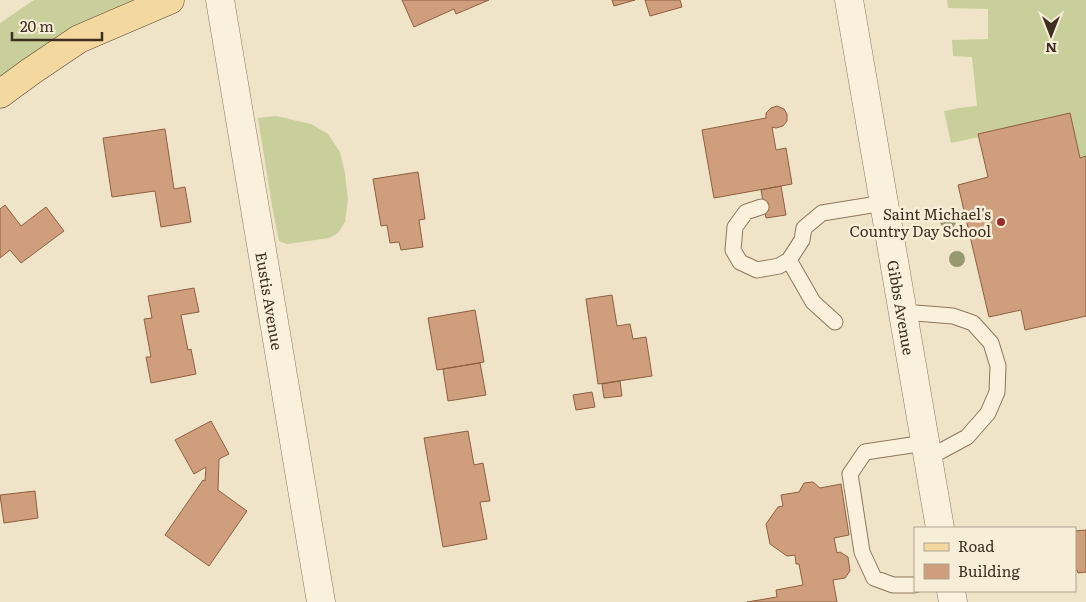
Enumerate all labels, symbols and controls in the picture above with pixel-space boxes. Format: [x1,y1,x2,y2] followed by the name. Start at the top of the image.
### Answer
[12,10,102,42] scale bar
[1026,10,1076,60] north arrow
[20,14,54,37] text: 20 m
[1045,39,1057,59] text: N
[849,202,991,242] place label: Saint Michael's Country Day School
[995,216,1007,228] marker: Saint Michael's Country Day School
[251,250,290,352] street label: Eustis Avenue
[883,258,922,357] street label: Gibbs Avenue
[914,527,1076,592] legend
[958,534,994,557] text: Road
[958,559,1020,582] text: Building

